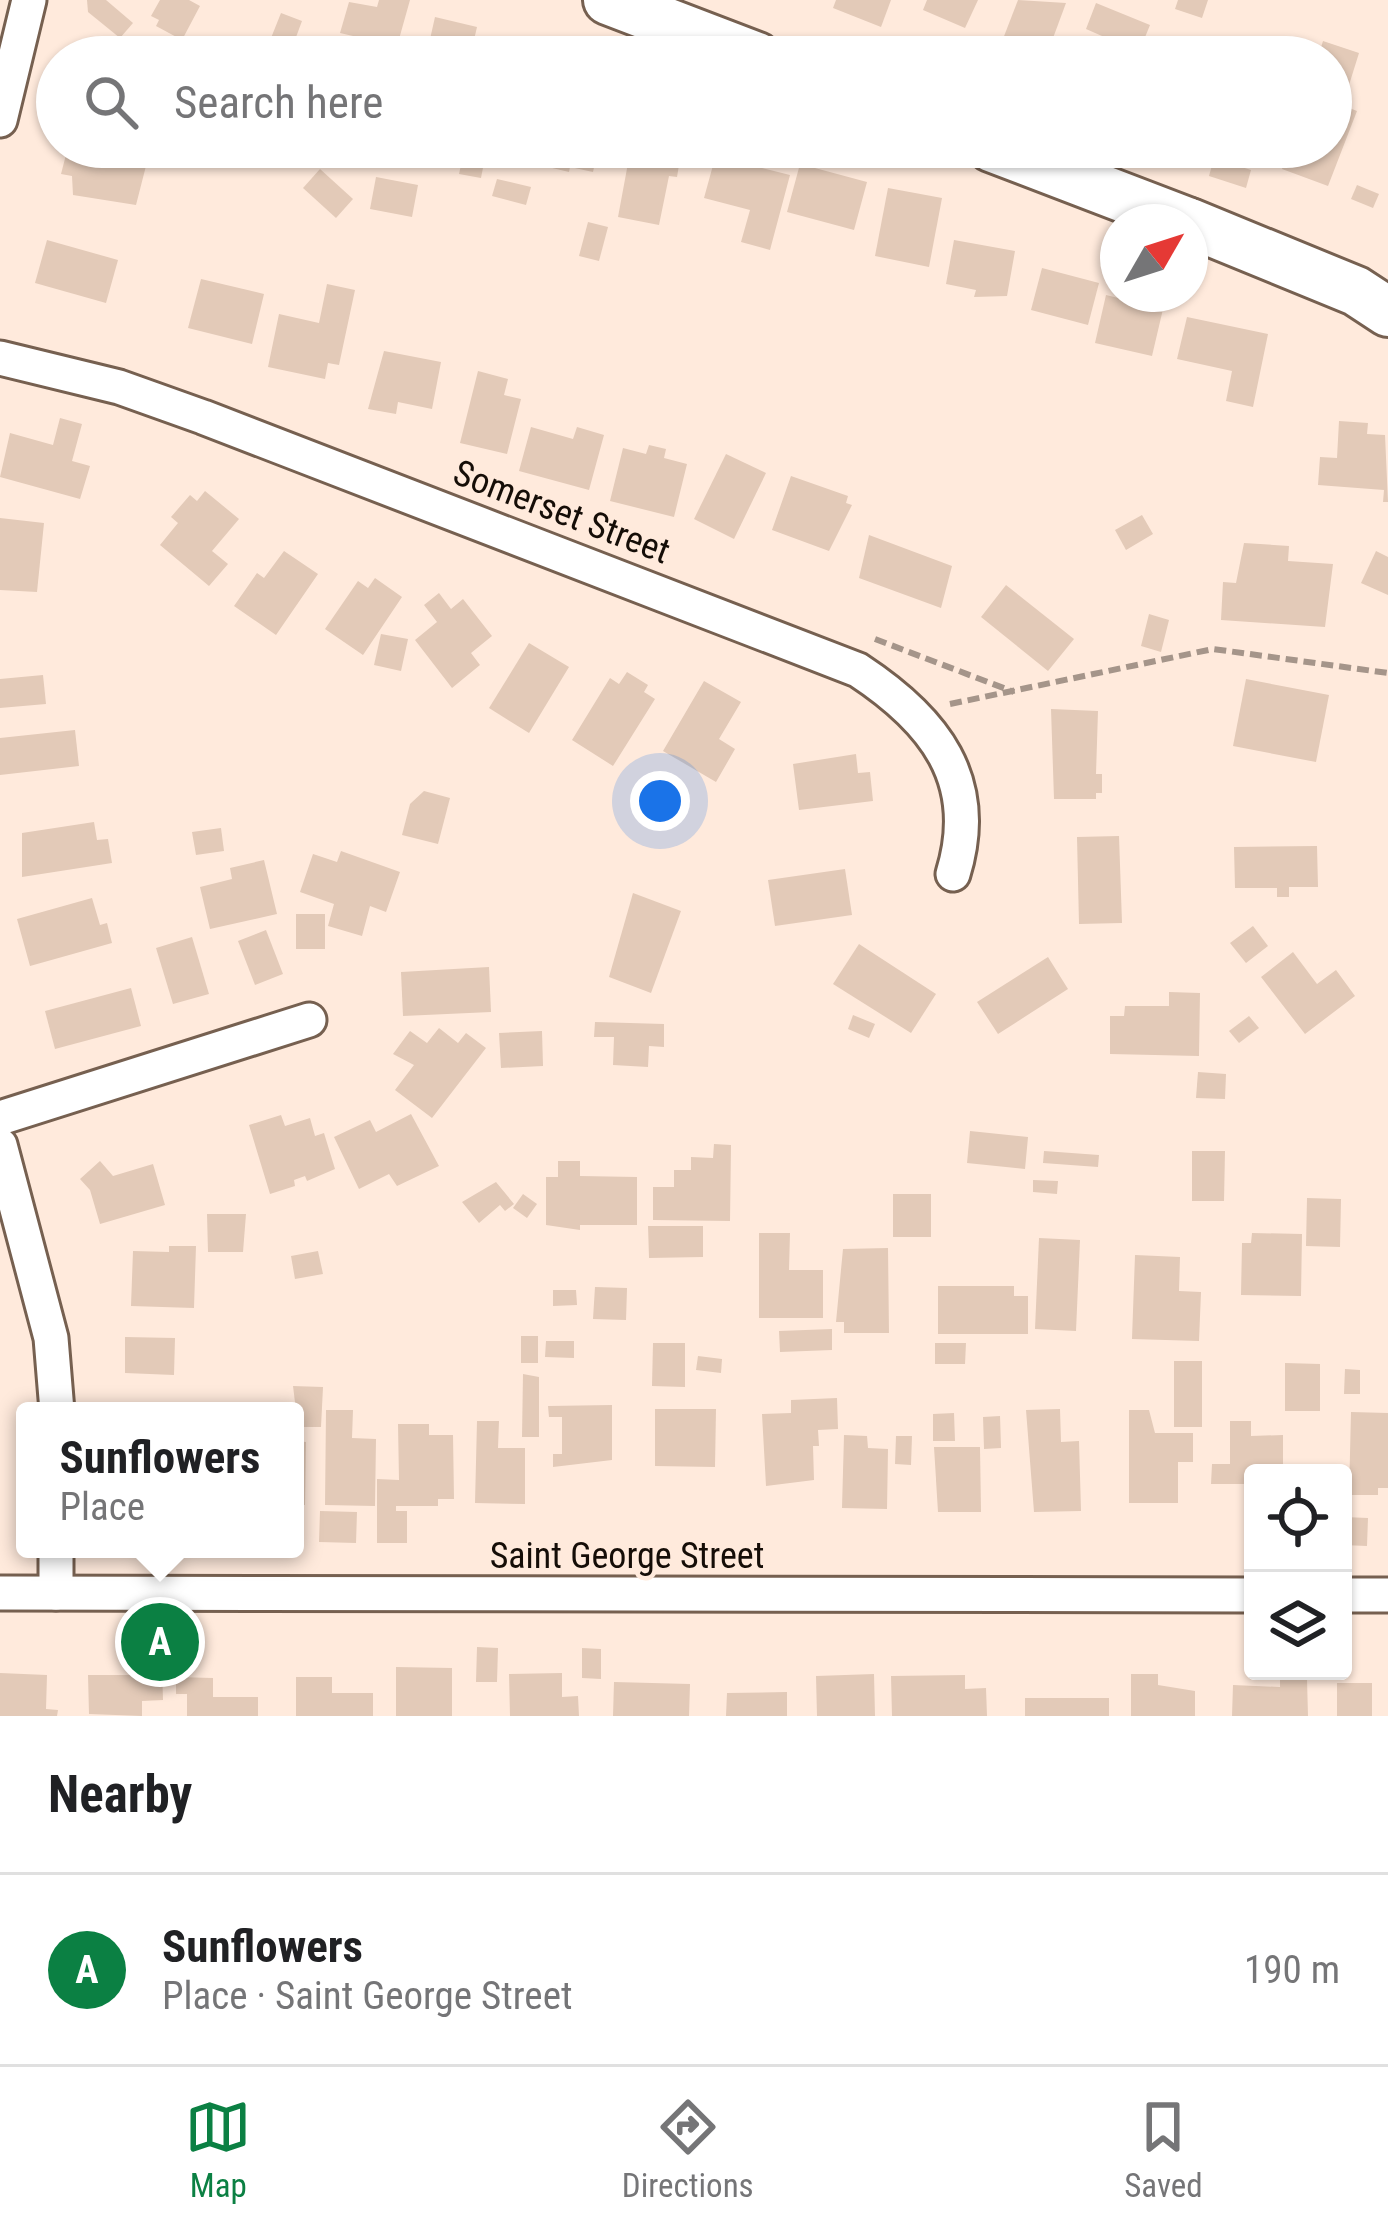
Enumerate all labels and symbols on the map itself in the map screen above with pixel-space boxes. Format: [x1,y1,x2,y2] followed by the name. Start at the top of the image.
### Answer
[1100,204,1208,312] north arrow
[448,451,676,572] street label: Somerset Street
[630,771,690,831] your location
[490,1535,764,1577] street label: Saint George Street
[121,1597,199,1687] pin: A

